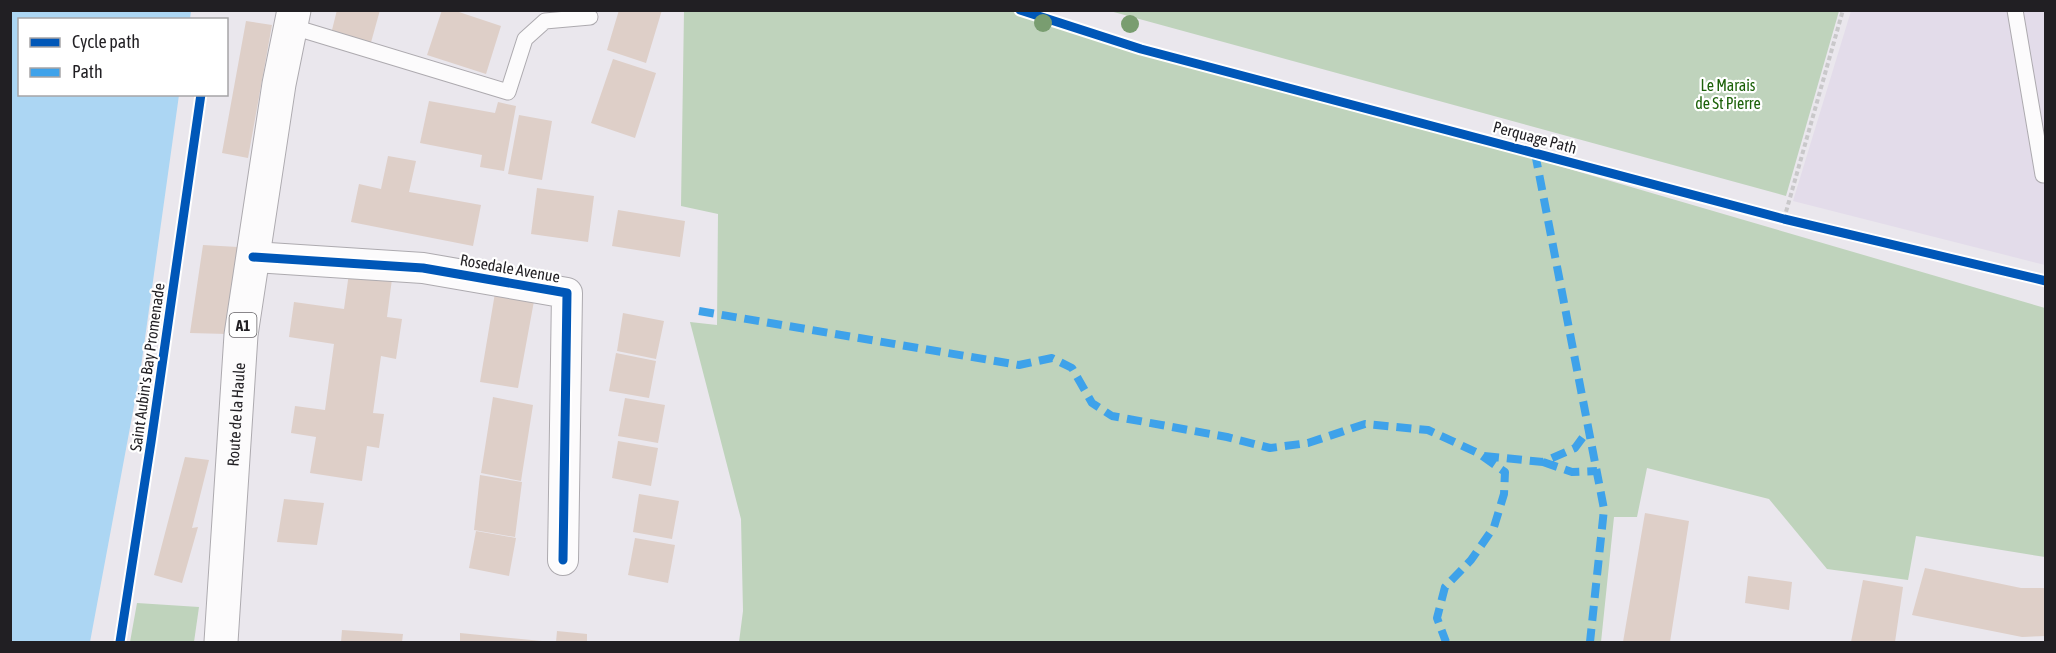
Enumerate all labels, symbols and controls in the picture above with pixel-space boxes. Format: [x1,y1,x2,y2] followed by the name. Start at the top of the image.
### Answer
[18,18,228,96] legend
[72,31,140,52] text: Cycle path
[72,61,103,82] text: Path
[1695,76,1761,112] park label: Le Marais de St Pierre
[1491,117,1579,158] street label: Perquage Path
[459,250,561,286] street label: Rosedale Avenue
[126,282,169,452] street label: Saint Aubin's Bay Promenade
[230,313,256,337] road number: A1
[223,362,248,467] street label: Route de la Haule

